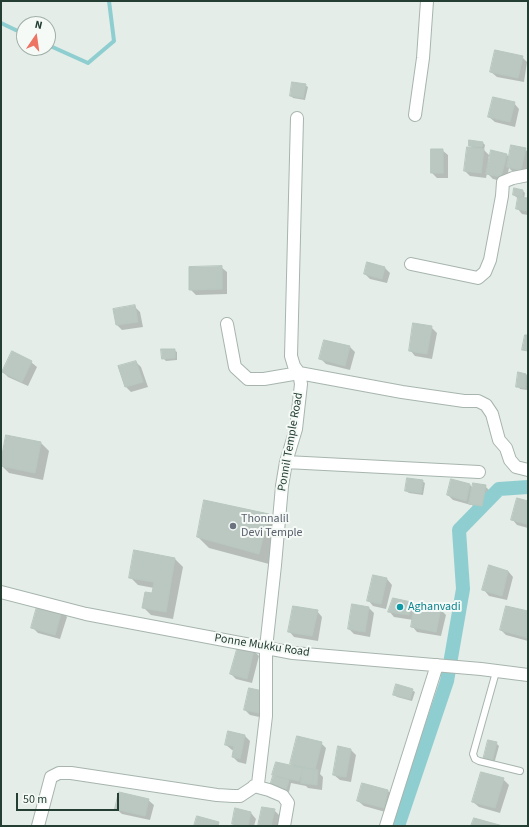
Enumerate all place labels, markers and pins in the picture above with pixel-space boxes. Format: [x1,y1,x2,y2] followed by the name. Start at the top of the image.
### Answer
[241,512,303,540] place label: Thonnalil Devi Temple
[228,521,238,531] marker: Thonnalil Devi Temple
[408,600,461,614] place label: Aghanvadi
[395,602,405,612] marker: Aghanvadi

